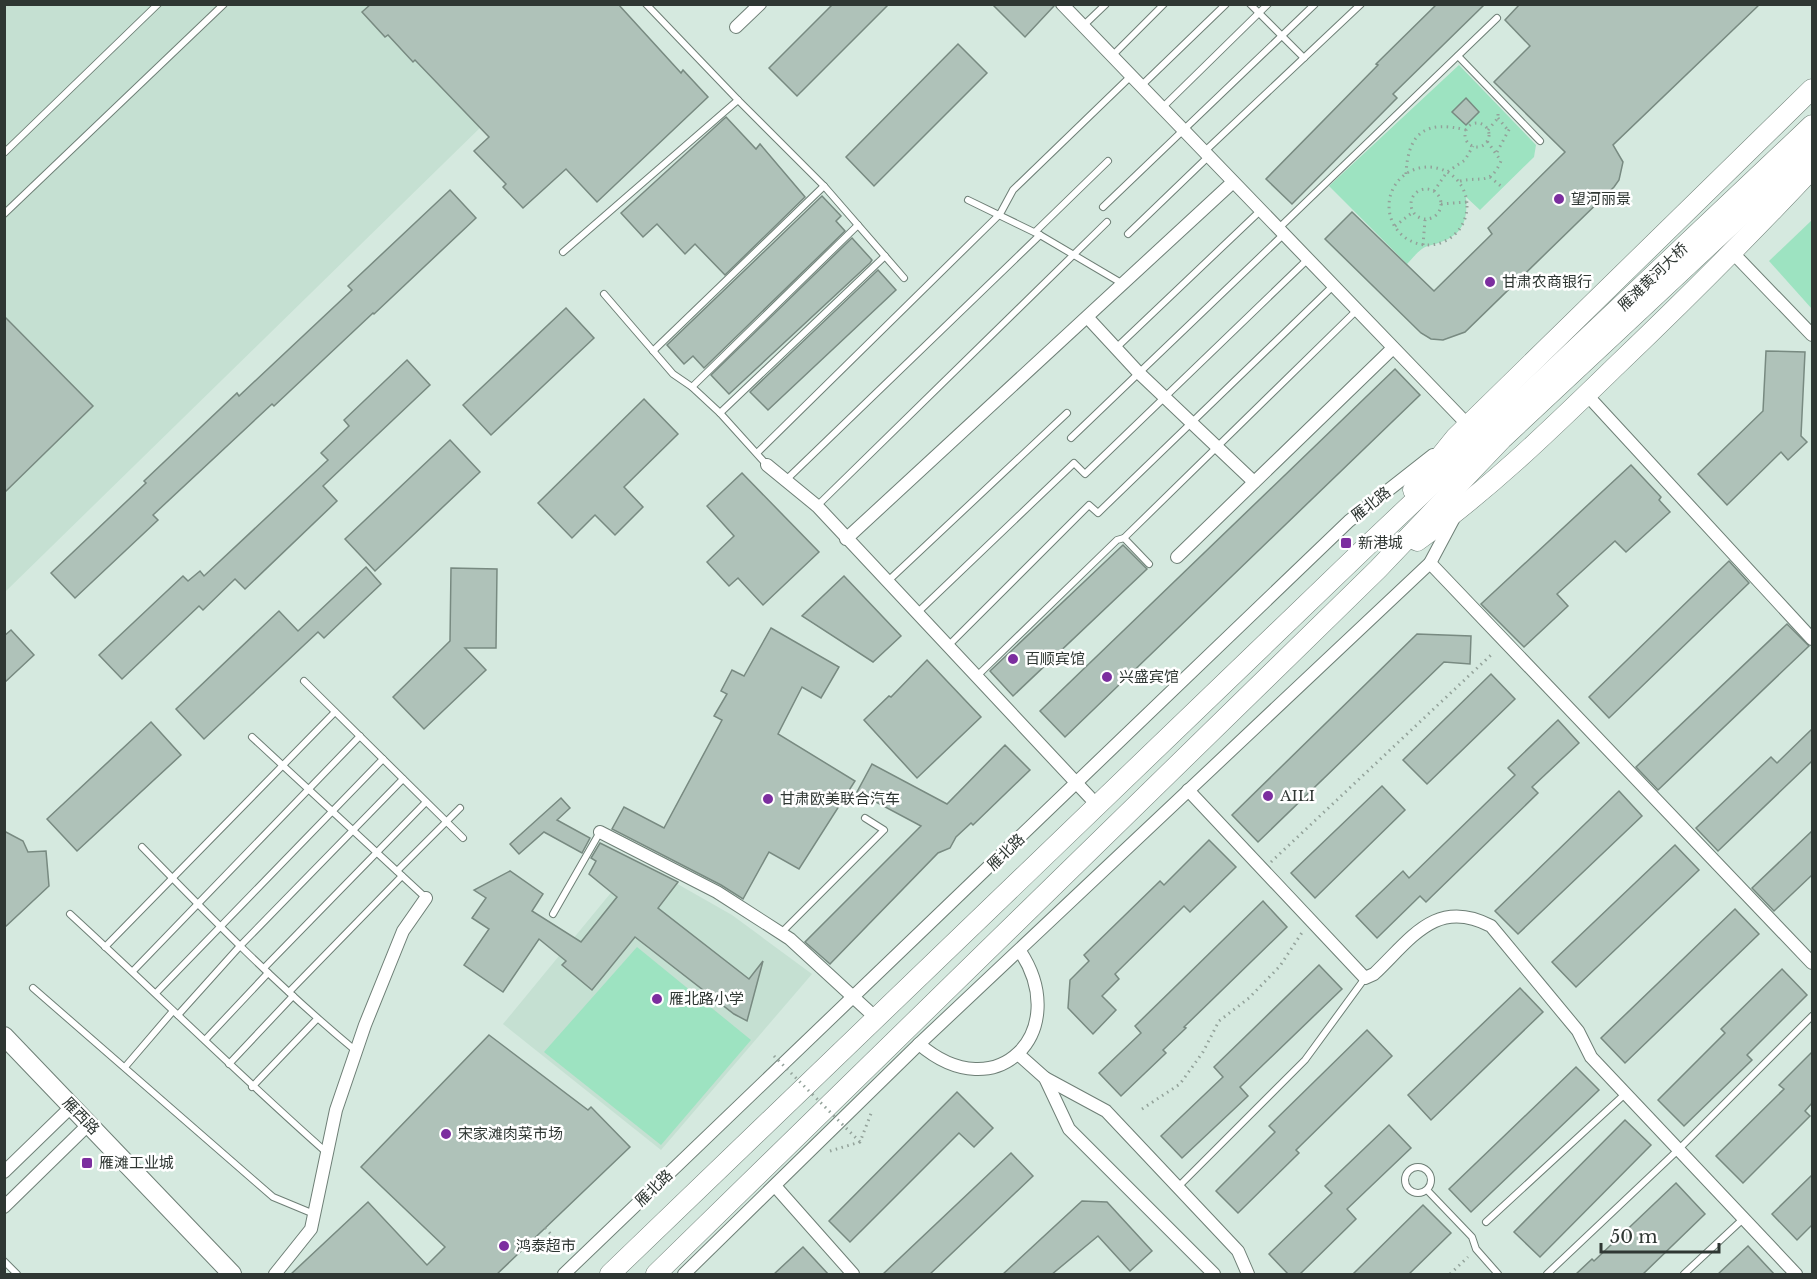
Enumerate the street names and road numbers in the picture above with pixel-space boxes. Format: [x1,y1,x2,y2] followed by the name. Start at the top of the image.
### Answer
[1614,239,1692,315] street label: 雁滩黄河大桥
[1347,482,1394,525] street label: 雁北路
[983,829,1028,874] street label: 雁北路
[59,1093,104,1138] street label: 雁西路
[631,1165,676,1210] street label: 雁北路

